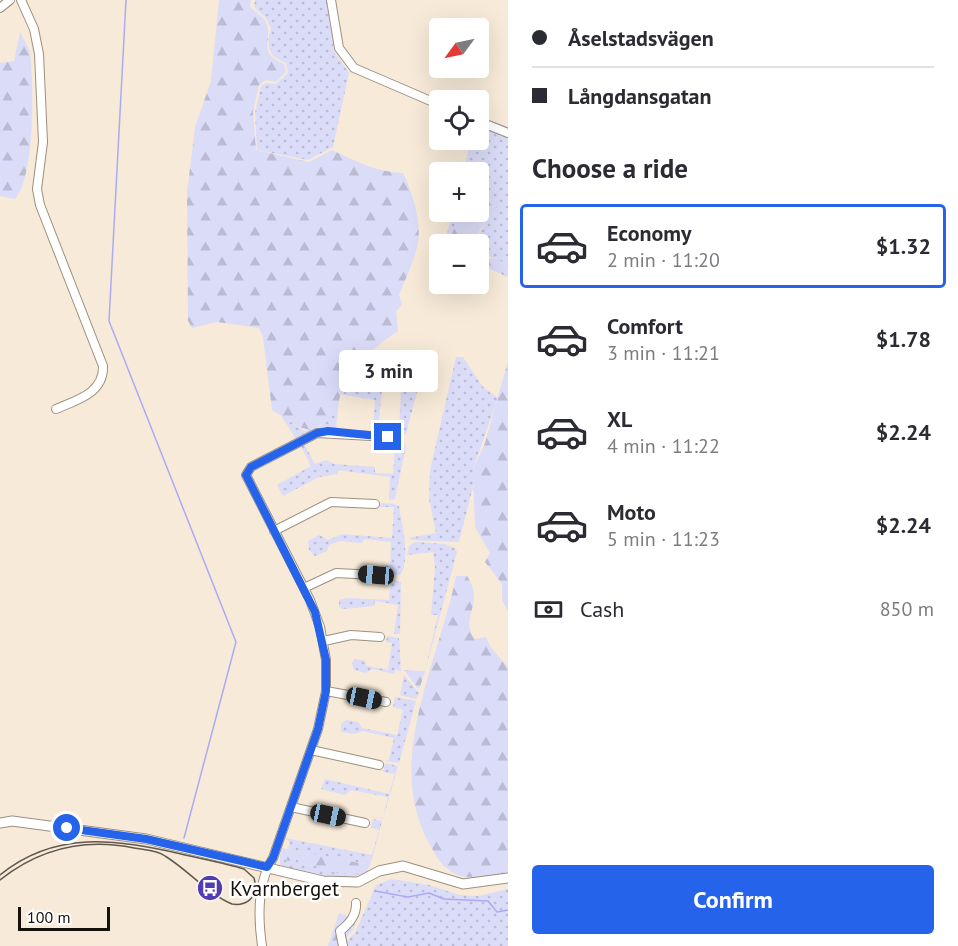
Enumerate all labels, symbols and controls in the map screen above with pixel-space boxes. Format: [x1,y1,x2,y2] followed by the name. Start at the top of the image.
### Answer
[429,18,489,78] north arrow
[429,18,489,294] map controls
[568,24,714,52] text: Åselstadsvägen
[568,82,712,110] text: Långdansgatan
[429,90,489,150] button: locate
[532,151,688,185] text: Choose a ride
[429,162,489,222] button: +
[535,219,589,273] icon: car
[607,219,691,247] text: Economy
[876,232,931,260] text: $1.32
[429,234,489,294] button: −
[607,247,720,273] text: 2 min · 11:20
[535,312,589,366] icon: car
[607,312,683,340] text: Comfort
[876,325,931,353] text: $1.78
[607,340,720,366] text: 3 min · 11:21
[338,350,438,392] callout: 3 min
[364,358,413,384] text: 3 min
[535,405,589,459] icon: car
[607,405,632,433] text: XL
[876,418,931,446] text: $2.24
[374,423,401,450] route end
[607,433,720,459] text: 4 min · 11:22
[535,498,589,552] icon: car
[607,498,656,526] text: Moto
[876,511,931,539] text: $2.24
[607,526,720,552] text: 5 min · 11:23
[357,564,395,586] car
[532,593,565,626] icon: cash
[580,595,624,623] text: Cash
[880,596,934,622] text: 850 m
[345,685,383,711] car
[309,802,347,828] car
[53,814,80,841] route start
[532,865,934,934] button: Confirm
[195,873,225,903] bus stop icon: Kvarnberget
[230,875,339,902] place label: Kvarnberget
[18,904,110,932] scale bar
[27,907,70,927] text: 100 m

